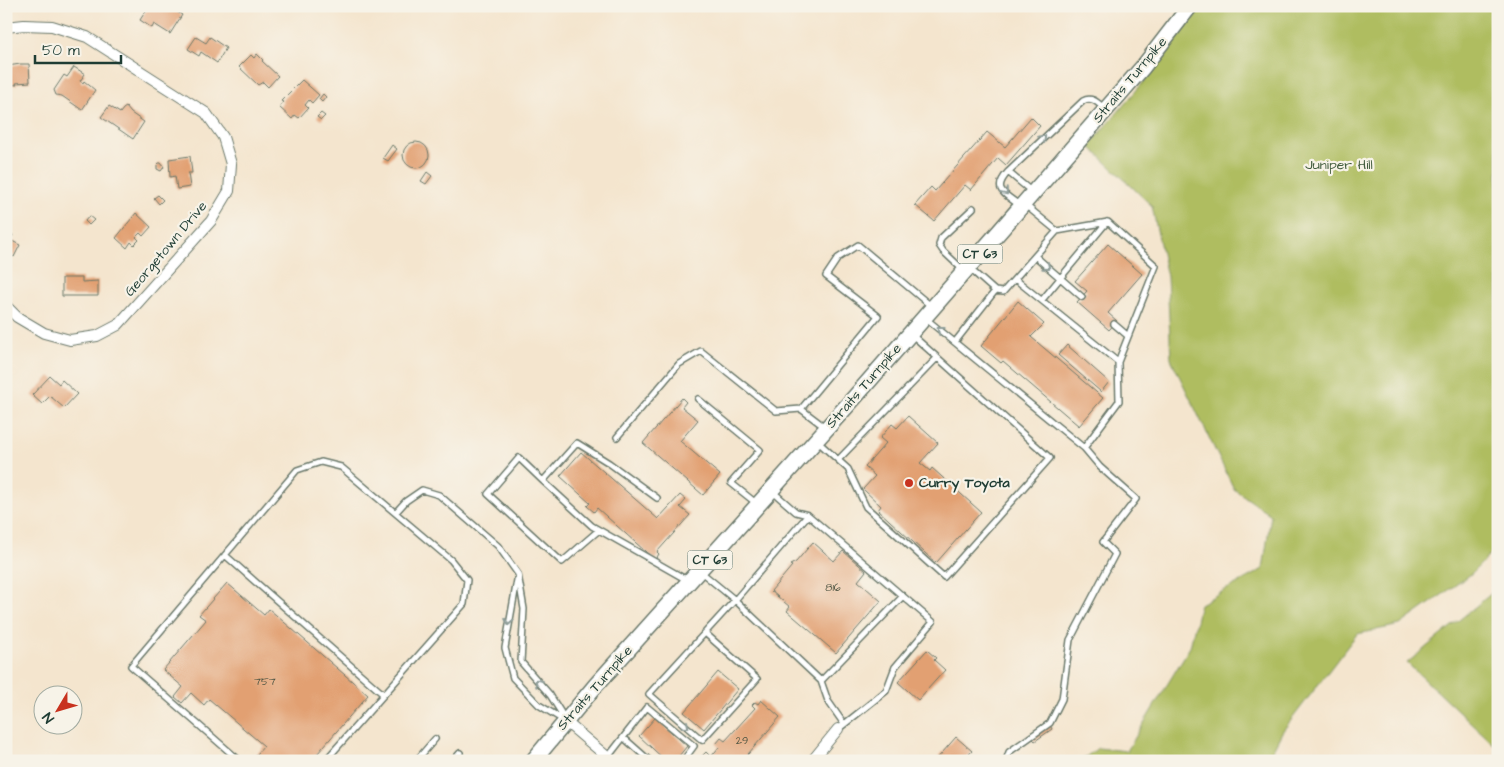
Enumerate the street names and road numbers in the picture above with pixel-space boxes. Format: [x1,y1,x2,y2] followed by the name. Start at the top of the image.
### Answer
[1088,32,1172,127] street label: Straits Turnpike
[120,197,212,301] street label: Georgetown Drive
[958,244,1002,264] road number: CT 63
[821,339,907,433] street label: Straits Turnpike
[688,550,732,570] road number: CT 63
[552,641,638,735] street label: Straits Turnpike

